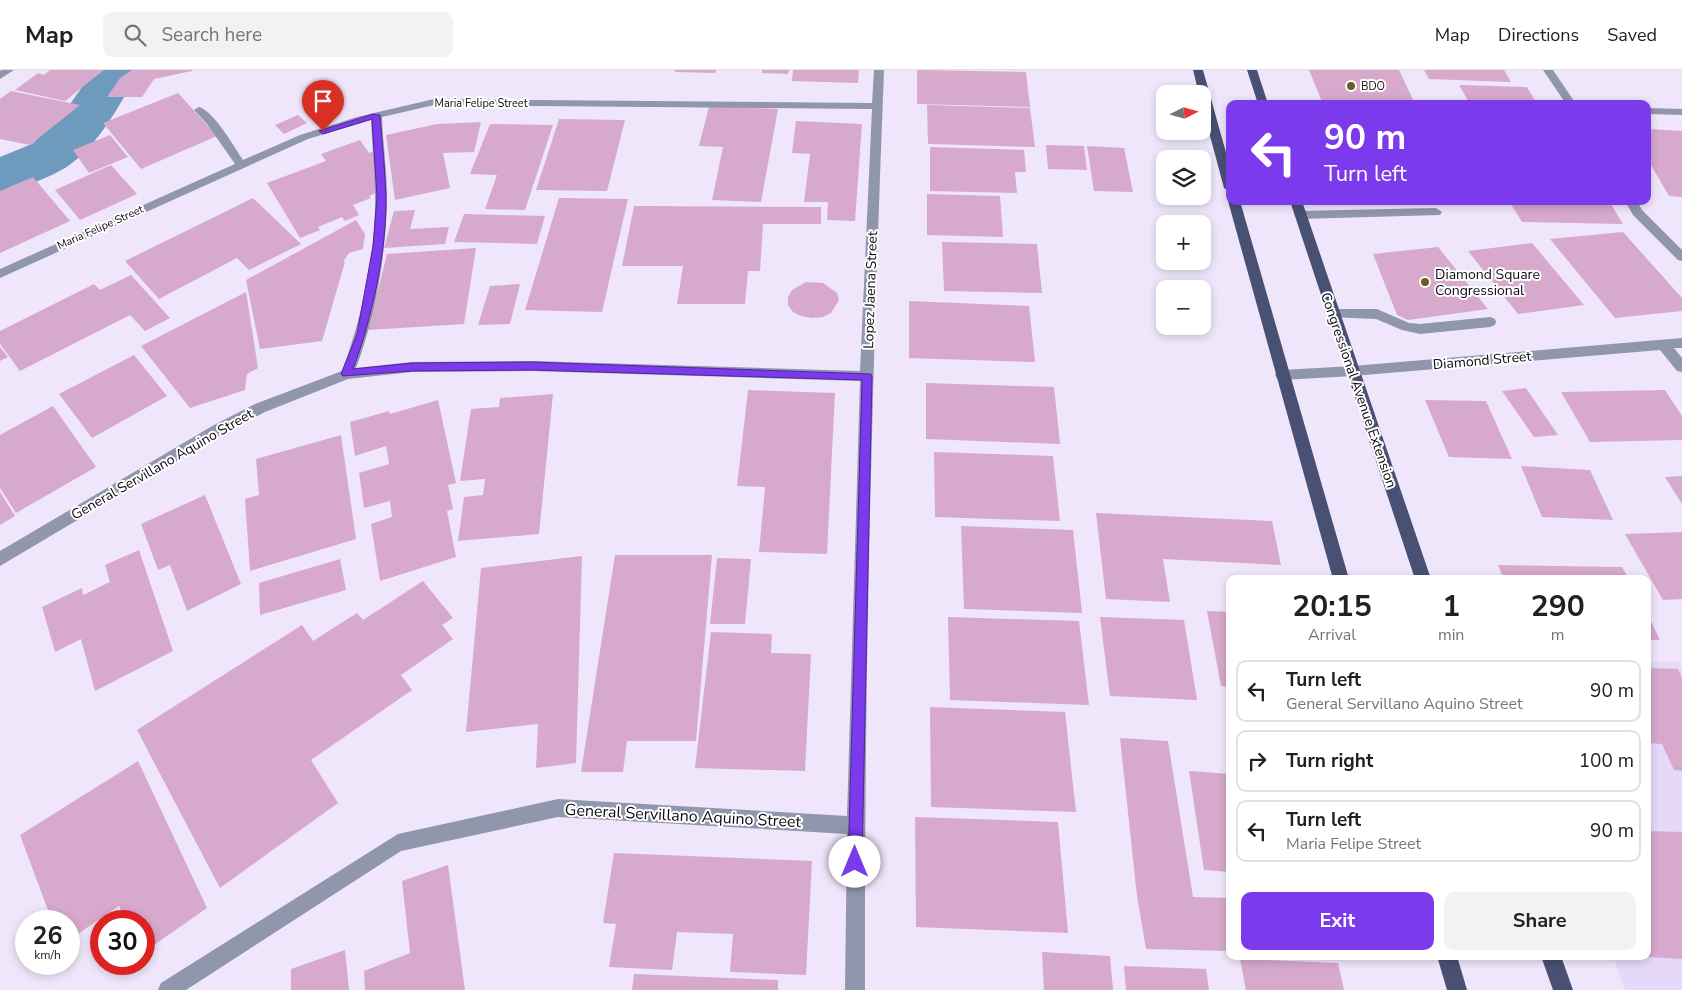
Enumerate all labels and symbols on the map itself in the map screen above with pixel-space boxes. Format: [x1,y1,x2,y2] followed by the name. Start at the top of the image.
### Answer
[1361,79,1385,94] place label: BDO
[302,80,344,131] pin
[1345,80,1357,92] marker: BDO
[1156,85,1211,140] north arrow
[435,96,528,111] street label: Maria Felipe Street
[55,202,146,253] street label: Maria Felipe Street
[859,231,882,349] street label: Lopez Jaena Street
[1435,265,1540,300] place label: Diamond Square Congressional
[1419,276,1431,288] marker: Diamond Square Congressional
[1316,290,1401,490] street label: Congressional Avenue Extension
[1432,347,1532,374] street label: Diamond Street
[68,404,257,524] street label: General Servillano Aquino Street
[564,799,802,833] street label: General Servillano Aquino Street
[828,835,880,887] position arrow
[90,910,155,975] speed limit sign: 30

